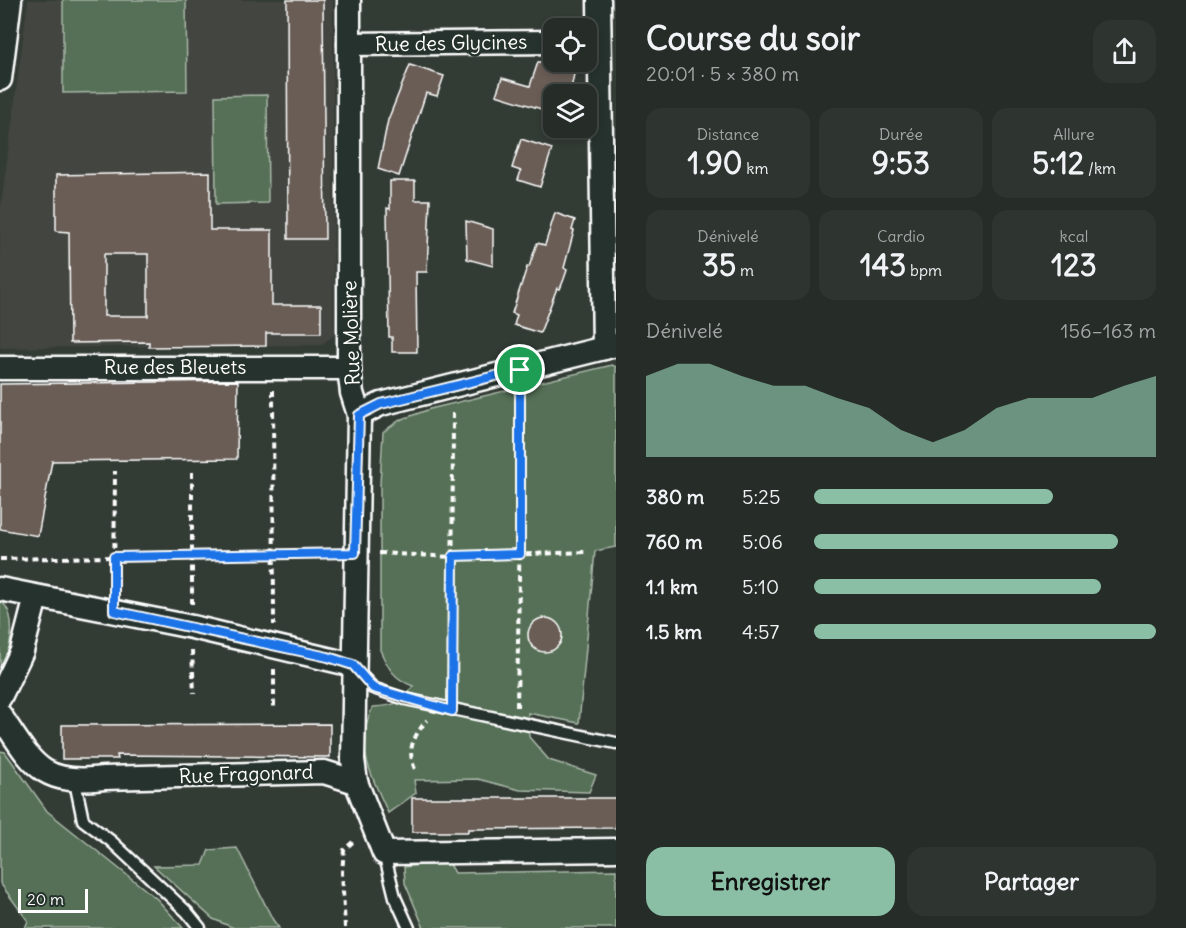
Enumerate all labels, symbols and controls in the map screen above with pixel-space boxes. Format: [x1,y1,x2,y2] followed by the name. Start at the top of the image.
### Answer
[646,17,860,59] text: Course du soir
[543,18,597,138] map controls
[543,18,597,72] button: locate
[1093,20,1156,83] button: share
[375,29,527,56] street label: Rue des Glycines
[646,61,799,86] text: 20:01 · 5 × 380 m
[543,84,597,138] button: layers
[697,124,759,144] text: Distance
[879,124,923,144] text: Durée
[1053,124,1095,144] text: Allure
[687,144,743,182] text: 1.90
[872,144,930,182] text: 9:53
[1032,144,1084,182] text: 5:12
[743,158,769,178] text: km
[1084,158,1116,178] text: /km
[697,226,759,246] text: Dénivelé
[877,226,925,246] text: Cardio
[1060,226,1088,246] text: kcal
[702,246,736,284] text: 35
[860,246,906,284] text: 143
[1051,246,1097,284] text: 123
[736,260,754,280] text: m
[906,260,942,280] text: bpm
[336,280,365,386] street label: Rue Molière
[646,318,723,343] text: Dénivelé
[1061,318,1156,343] text: 156–163 m
[494,344,545,395] pin
[503,353,536,386] icon: arrive
[104,354,246,379] street label: Rue des Bleuets
[646,484,704,509] text: 380 m
[742,484,780,509] text: 5:25
[646,529,703,554] text: 760 m
[742,529,783,554] text: 5:06
[646,574,698,599] text: 1.1 km
[742,574,779,599] text: 5:10
[646,619,702,644] text: 1.5 km
[742,619,779,644] text: 4:57
[178,759,314,788] street label: Rue Fragonard
[646,847,895,916] button: Enregistrer
[907,847,1156,916] button: Partager
[18,886,88,914] scale bar
[27,889,64,909] text: 20 m

